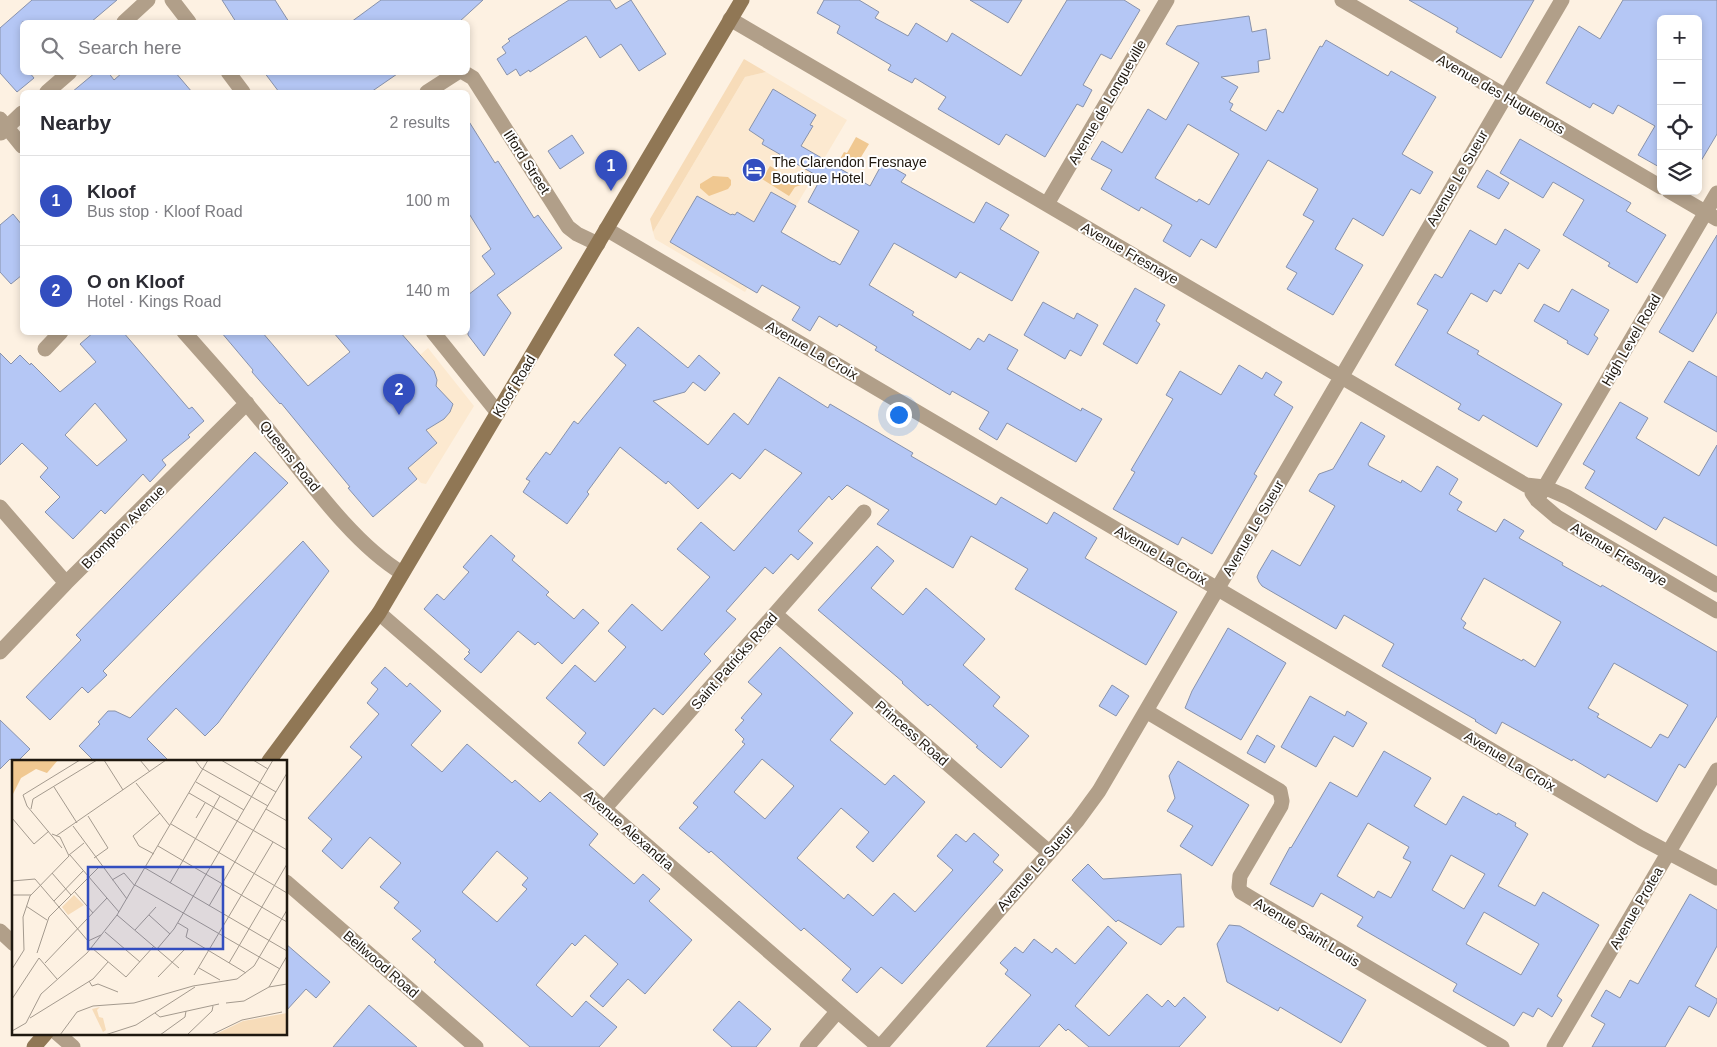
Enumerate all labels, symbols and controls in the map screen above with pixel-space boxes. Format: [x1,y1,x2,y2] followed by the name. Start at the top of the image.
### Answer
[1657,15,1702,195] map controls
[1657,15,1702,60] button: +
[20,20,470,75] search box
[38,34,66,62] icon: search
[78,37,182,58] text: Search here
[1065,37,1149,167] street label: Avenue de Longueville
[1434,51,1568,137] street label: Avenue des Huguenots
[1657,60,1702,105] button: −
[1657,105,1702,150] button: locate
[40,111,111,134] text: Nearby
[390,114,450,131] text: 2 results
[501,127,553,197] street label: Ilford Street
[1423,127,1491,229] street label: Avenue Le Sueur
[595,150,627,191] pin: 1
[1657,150,1702,195] button: layers
[772,154,927,186] place label: The Clarendon Fresnaye Boutique Hotel
[741,157,767,183] hotel icon: The Clarendon Fresnaye Boutique Hotel
[87,181,136,202] text: Kloof
[52,192,60,209] text: 1
[406,192,450,209] text: 100 m
[87,203,243,220] text: Bus stop · Kloof Road
[1079,219,1182,287] street label: Avenue Fresnaye
[87,271,184,292] text: O on Kloof
[52,282,60,299] text: 2
[406,282,450,299] text: 140 m
[1598,291,1664,389] street label: High Level Road
[87,293,221,310] text: Hotel · Kings Road
[763,317,861,383] street label: Avenue La Croix
[489,352,539,420] street label: Kloof Road
[383,374,415,415] pin: 2
[886,402,912,428] your location
[257,417,323,495] street label: Queens Road
[1219,477,1287,579] street label: Avenue Le Sueur
[78,482,168,572] street label: Brompton Avenue
[1568,519,1670,589] street label: Avenue Fresnaye
[1112,522,1210,588] street label: Avenue La Croix
[688,609,780,713] street label: Saint Patricks Road
[872,697,952,769] street label: Princess Road
[1462,728,1558,794] street label: Avenue La Croix
[12,760,288,1034] inset map
[581,787,677,873] street label: Avenue Alexandra
[994,822,1077,914] street label: Avenue Le Sueur
[1606,864,1666,952] street label: Avenue Protea
[1251,894,1363,970] street label: Avenue Saint Louis
[340,927,422,1001] street label: Bellwood Road

